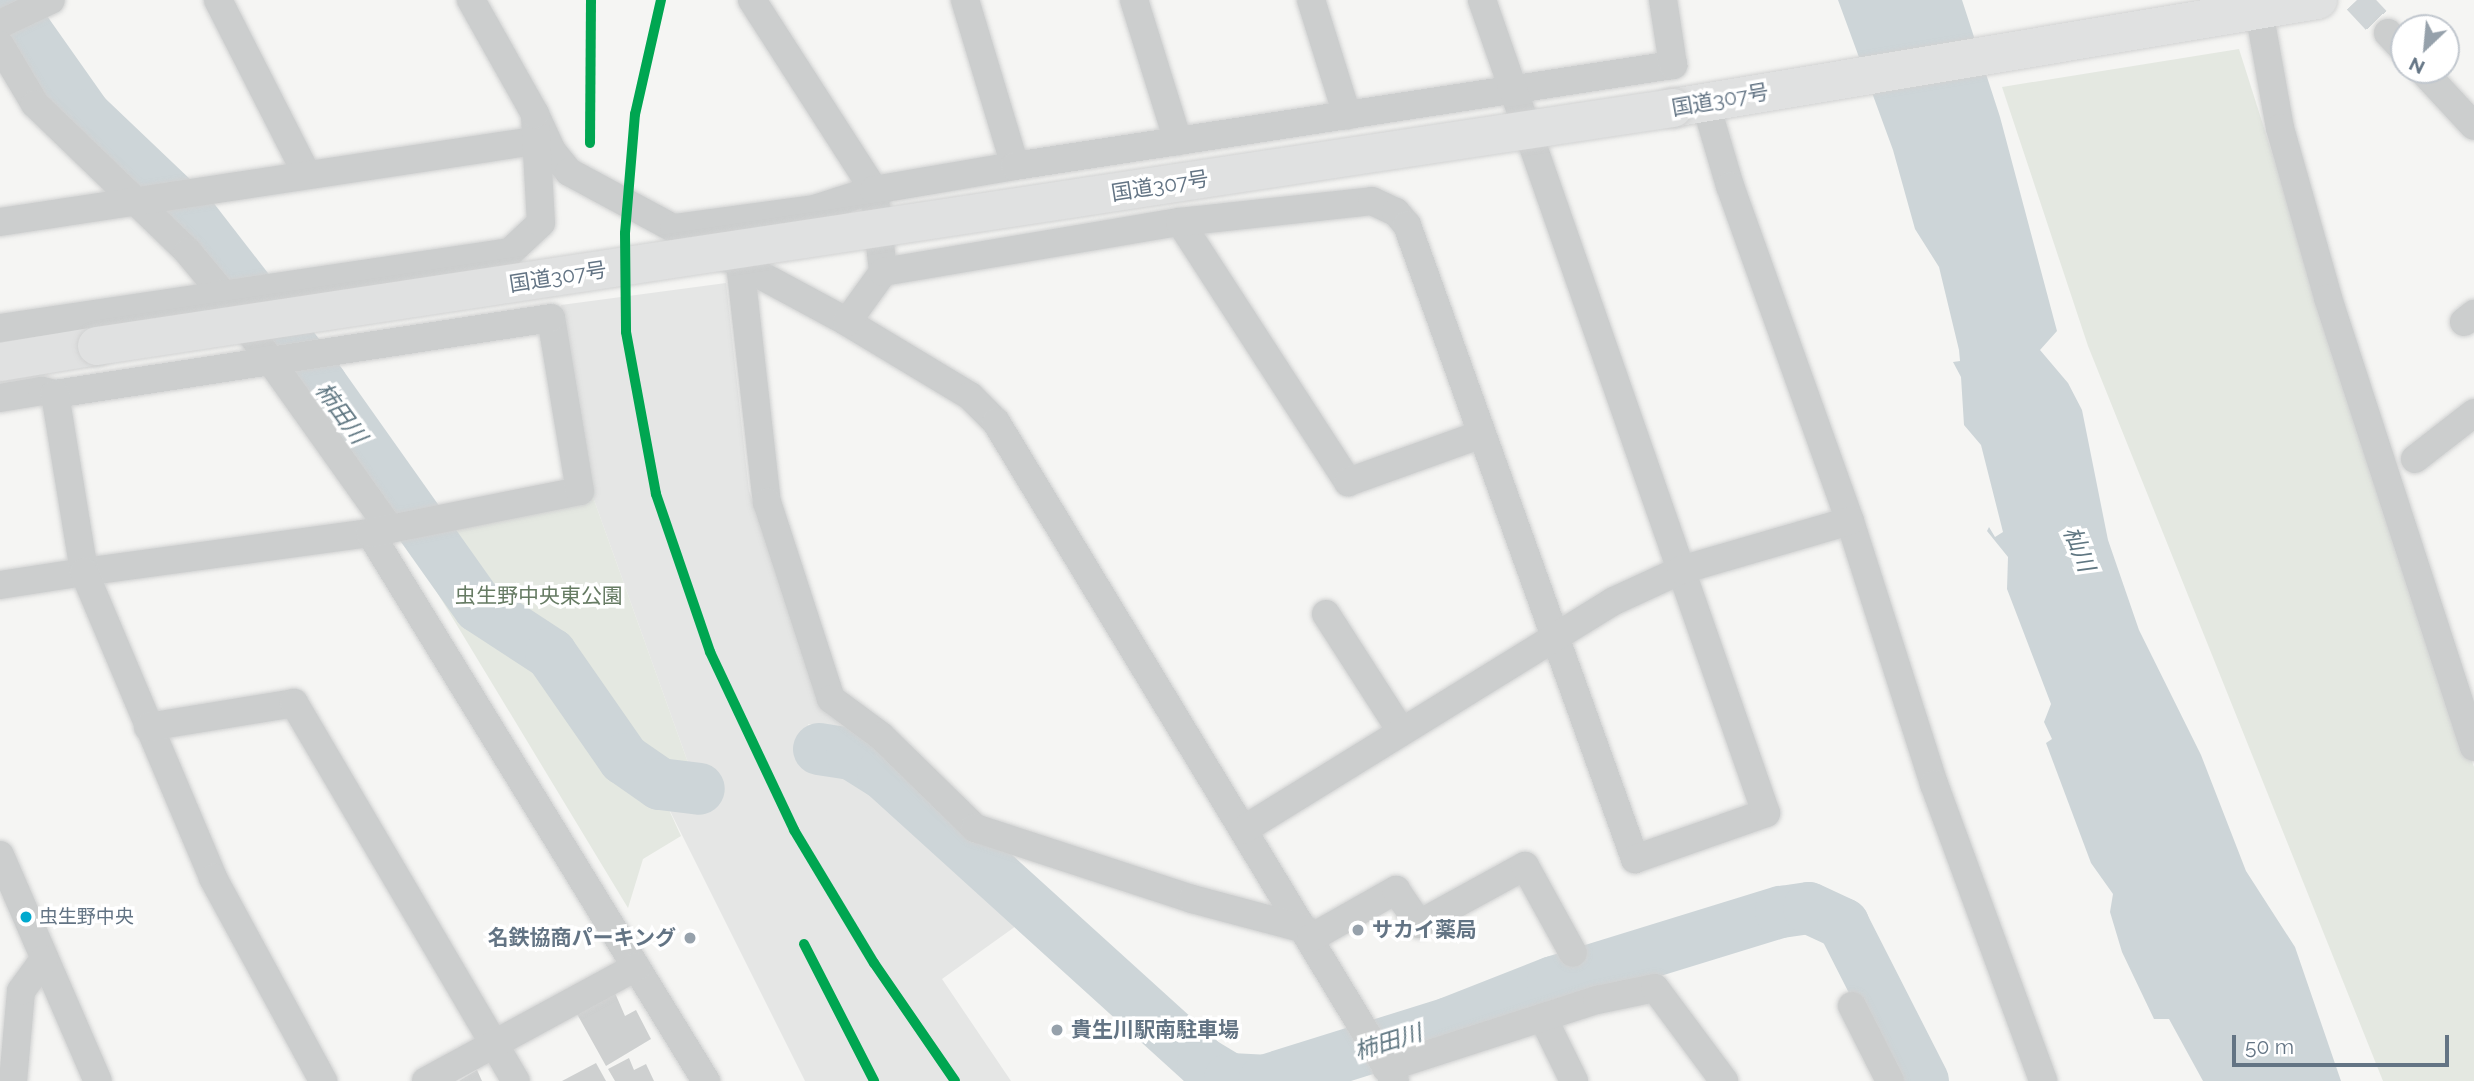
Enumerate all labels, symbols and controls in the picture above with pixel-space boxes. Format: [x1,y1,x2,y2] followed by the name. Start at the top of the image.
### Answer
[2390,14,2460,84] north arrow
[2405,53,2428,79] text: N
[1669,79,1771,121] street label: 国道307号
[1110,166,1210,206] street label: 国道307号
[508,257,608,297] street label: 国道307号
[310,377,372,449] water label: 柿田川
[2058,523,2100,575] water label: 杣川
[455,583,623,609] park label: 虫生野中央東公園
[39,906,134,928] place label: 虫生野中央
[19,910,33,924] marker: 虫生野中央
[1372,917,1477,943] place label: サカイ薬局
[1350,922,1366,938] marker: サカイ薬局
[487,925,676,951] place label: 名鉄協商パーキング
[682,930,698,946] marker: 名鉄協商パーキング
[1071,1017,1239,1043] place label: 貴生川駅南駐車場
[1351,1019,1425,1065] water label: 柿田川
[2236,1021,2453,1066] scale bar
[1049,1022,1065,1038] marker: 貴生川駅南駐車場
[2245,1034,2294,1059] text: 50 m

